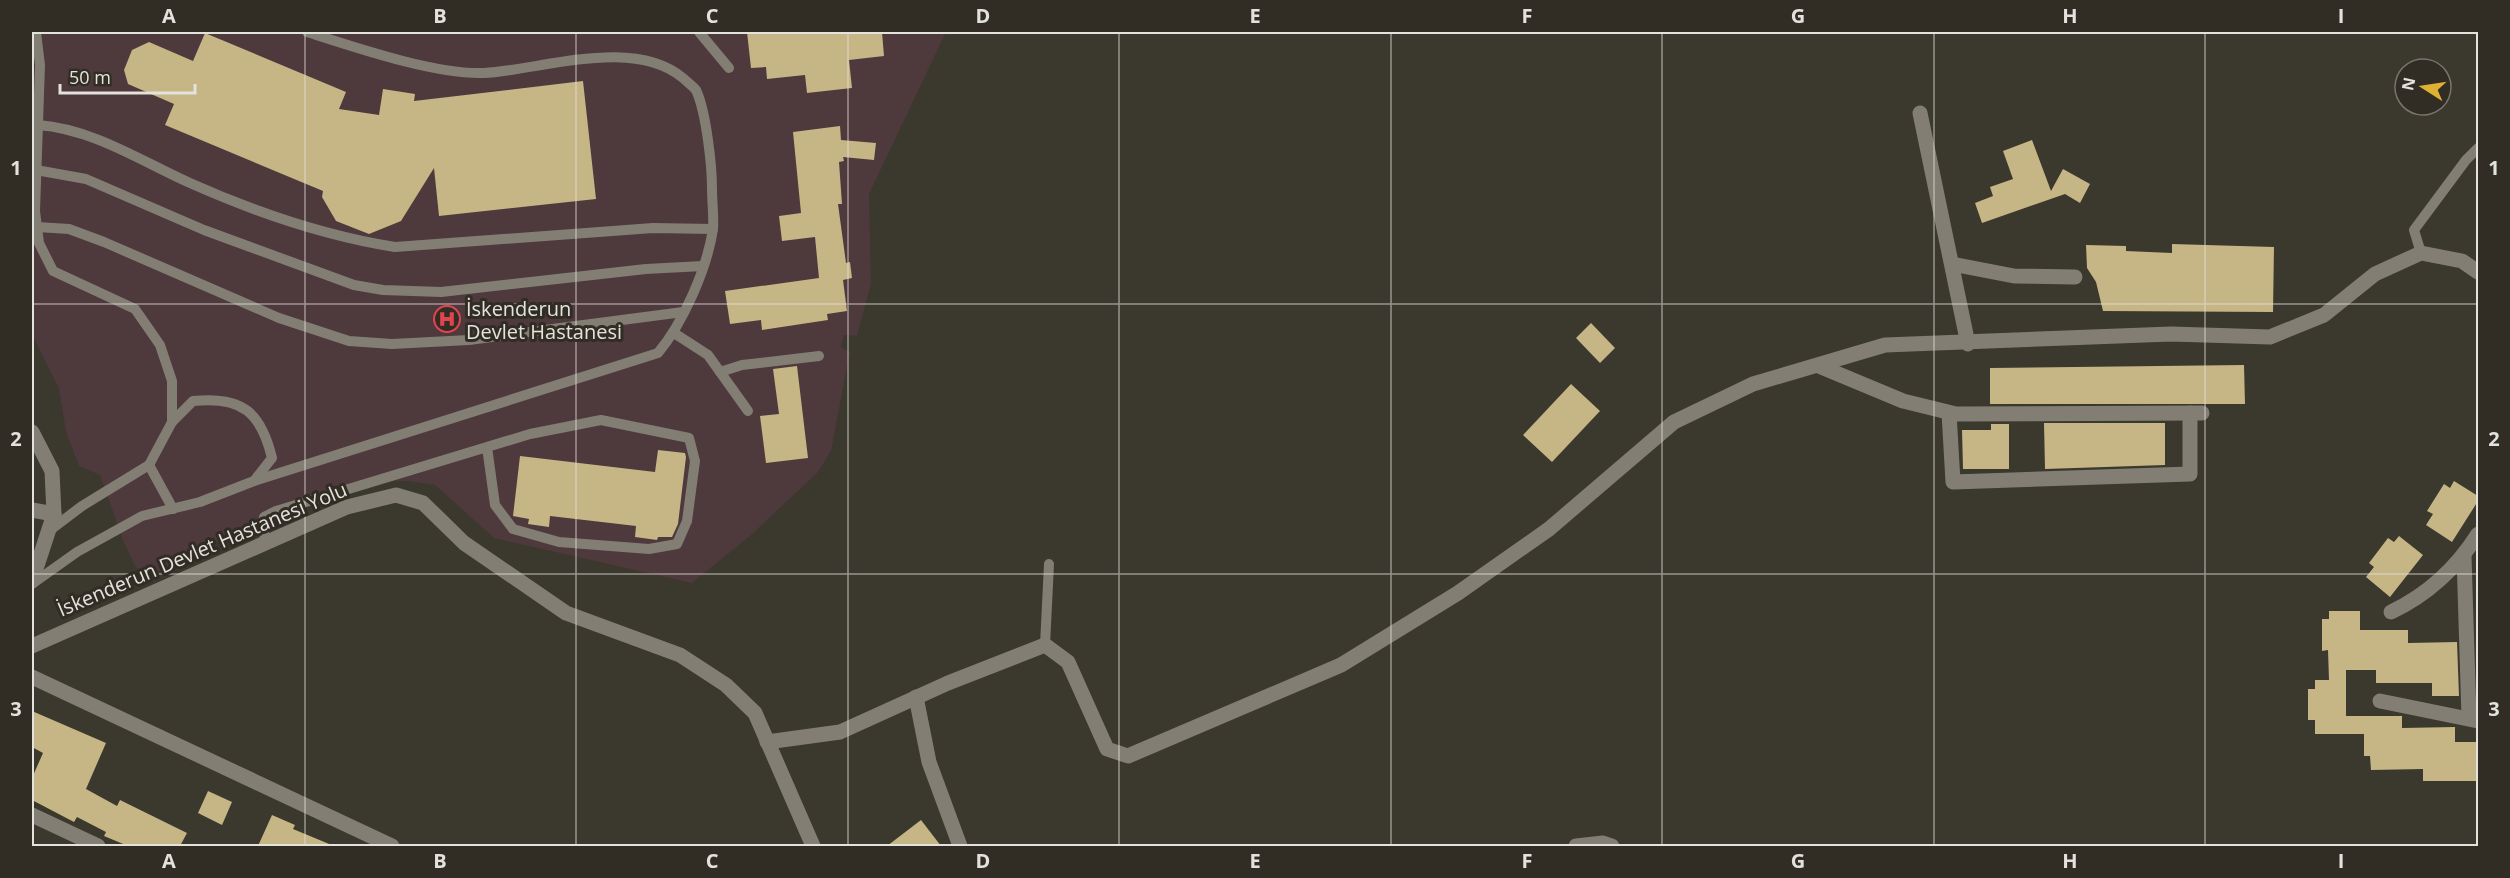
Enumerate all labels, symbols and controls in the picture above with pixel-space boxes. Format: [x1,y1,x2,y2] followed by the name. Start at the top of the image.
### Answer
[162,2,176,29] text: A
[433,2,447,29] text: B
[706,2,719,29] text: C
[976,2,990,29] text: D
[1249,2,1261,29] text: E
[1522,2,1532,29] text: F
[1791,2,1805,29] text: G
[2062,2,2078,29] text: H
[2338,2,2344,29] text: I
[60,57,195,95] scale bar
[2393,57,2453,117] north arrow
[69,65,111,89] text: 50 m
[2396,75,2420,93] text: N
[10,154,22,181] text: 1
[2488,154,2500,181] text: 1
[466,295,622,345] place label: İskenderun Devlet Hastanesi
[432,304,462,334] hospital icon: İskenderun Devlet Hastanesi
[10,425,22,452] text: 2
[2488,425,2500,452] text: 2
[53,476,351,622] street label: İskenderun Devlet Hastanesi Yolu
[10,695,22,722] text: 3
[2488,695,2500,722] text: 3
[162,847,176,874] text: A
[433,847,447,874] text: B
[706,847,719,874] text: C
[976,847,990,874] text: D
[1249,847,1261,874] text: E
[1522,847,1532,874] text: F
[1791,847,1805,874] text: G
[2062,847,2078,874] text: H
[2338,847,2344,874] text: I

